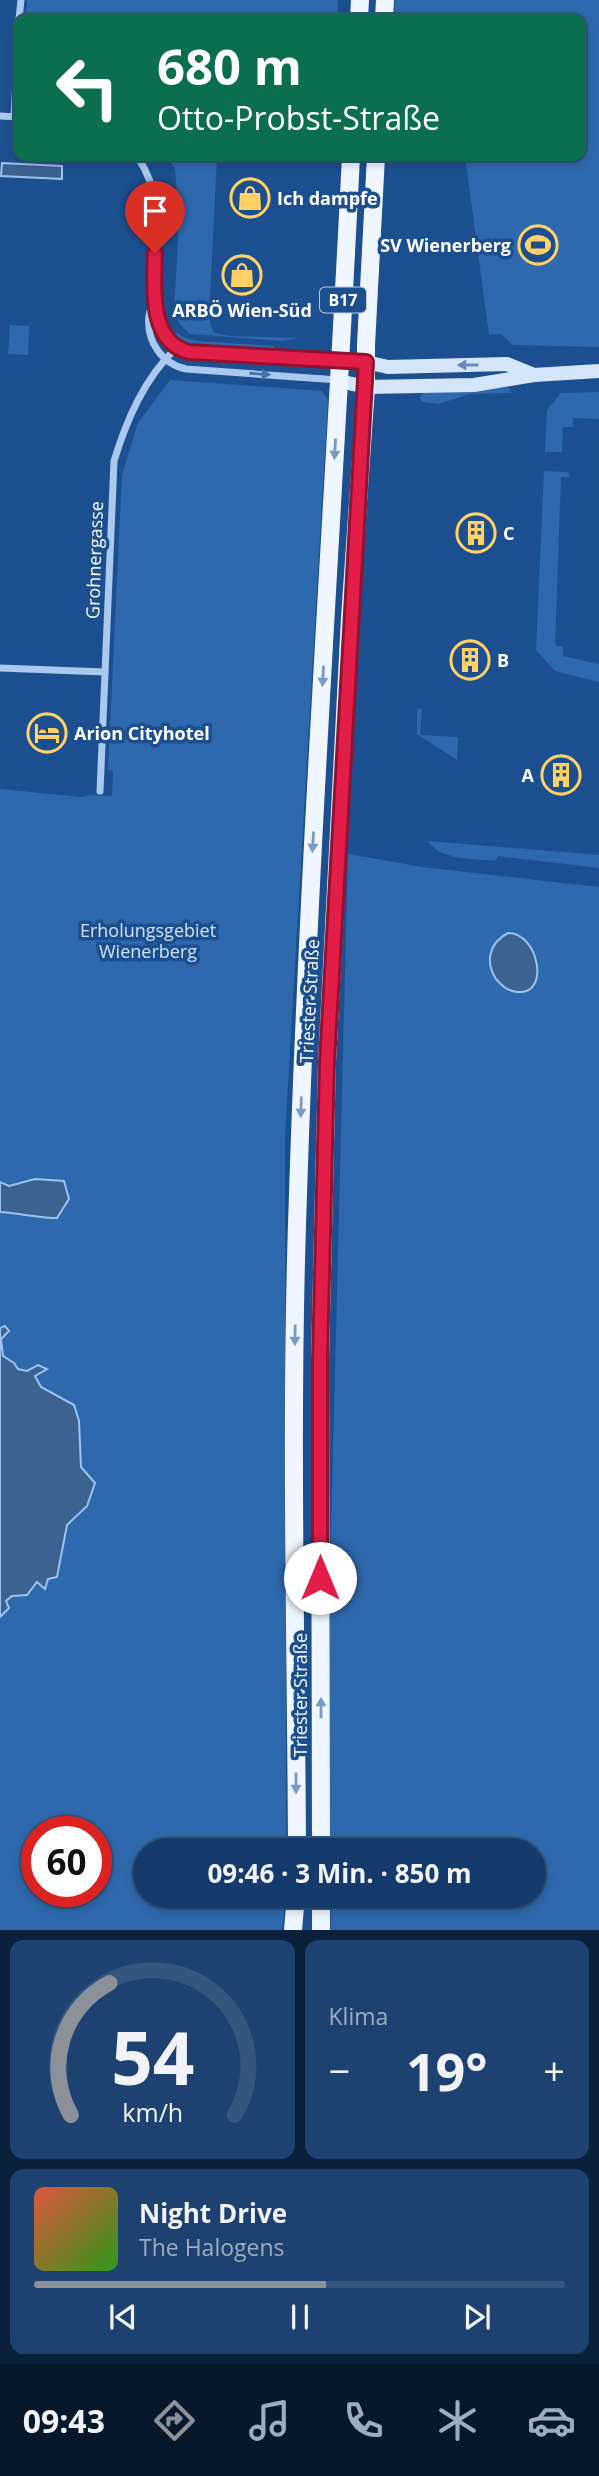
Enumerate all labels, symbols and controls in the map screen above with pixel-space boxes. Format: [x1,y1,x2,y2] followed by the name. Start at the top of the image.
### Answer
[157,33,302,99] text: 680 m
[42,42,133,133] icon: left
[157,96,440,139] text: Otto-Probst-Straße
[229,177,271,219] shop icon: Ich dampfe
[125,181,185,253] pin
[277,186,378,210] place label: Ich dampfe
[136,192,174,230] icon: arrive
[517,224,559,266] sports icon: SV Wienerberg
[380,233,511,257] place label: SV Wienerberg
[221,254,263,296] shop icon: ARBÖ Wien-Süd
[320,288,366,312] road number: B17
[172,298,312,322] place label: ARBÖ Wien-Süd
[457,359,479,371] one-way arrow
[249,369,271,380] one-way arrow
[329,438,340,460] one-way arrow
[80,501,108,619] street label: Grohnergasse
[455,512,497,554] building icon: C
[503,521,514,545] place label: C
[449,639,491,681] building icon: B
[497,648,509,672] place label: B
[317,665,328,687] one-way arrow
[26,712,68,754] hotel icon: Arion Cityhotel
[74,721,210,745] place label: Arion Cityhotel
[540,754,582,796] building icon: A
[522,763,535,787] place label: A
[308,831,319,853] one-way arrow
[80,918,216,963] park label: Erholungsgebiet Wienerberg
[294,938,324,1064] street label: Triester Straße
[296,1096,307,1118] one-way arrow
[290,1324,301,1346] one-way arrow
[283,1541,357,1615] position arrow
[288,1633,312,1757] street label: Triester Straße
[315,1697,327,1719] one-way arrow
[290,1772,302,1794] one-way arrow
[21,1816,112,1907] speed limit sign: 60
[207,1855,472,1891] text: 09:46 · 3 Min. · 850 m
[329,2000,388,2032] text: Klima
[111,2008,194,2107] text: 54
[406,2035,488,2106] text: 19°
[329,2044,350,2096] text: −
[543,2044,565,2096] text: +
[122,2095,183,2129] text: km/h
[139,2195,287,2231] text: Night Drive
[139,2231,285,2263] text: The Halogens
[104,2298,142,2336] icon: previous
[281,2298,319,2336] icon: pause
[458,2298,496,2336] icon: next
[150,2396,199,2445] icon: directions
[245,2396,294,2445] icon: music
[339,2396,388,2445] icon: phone
[433,2396,482,2445] icon: climate
[527,2396,576,2445] icon: car
[23,2399,105,2442] text: 09:43

